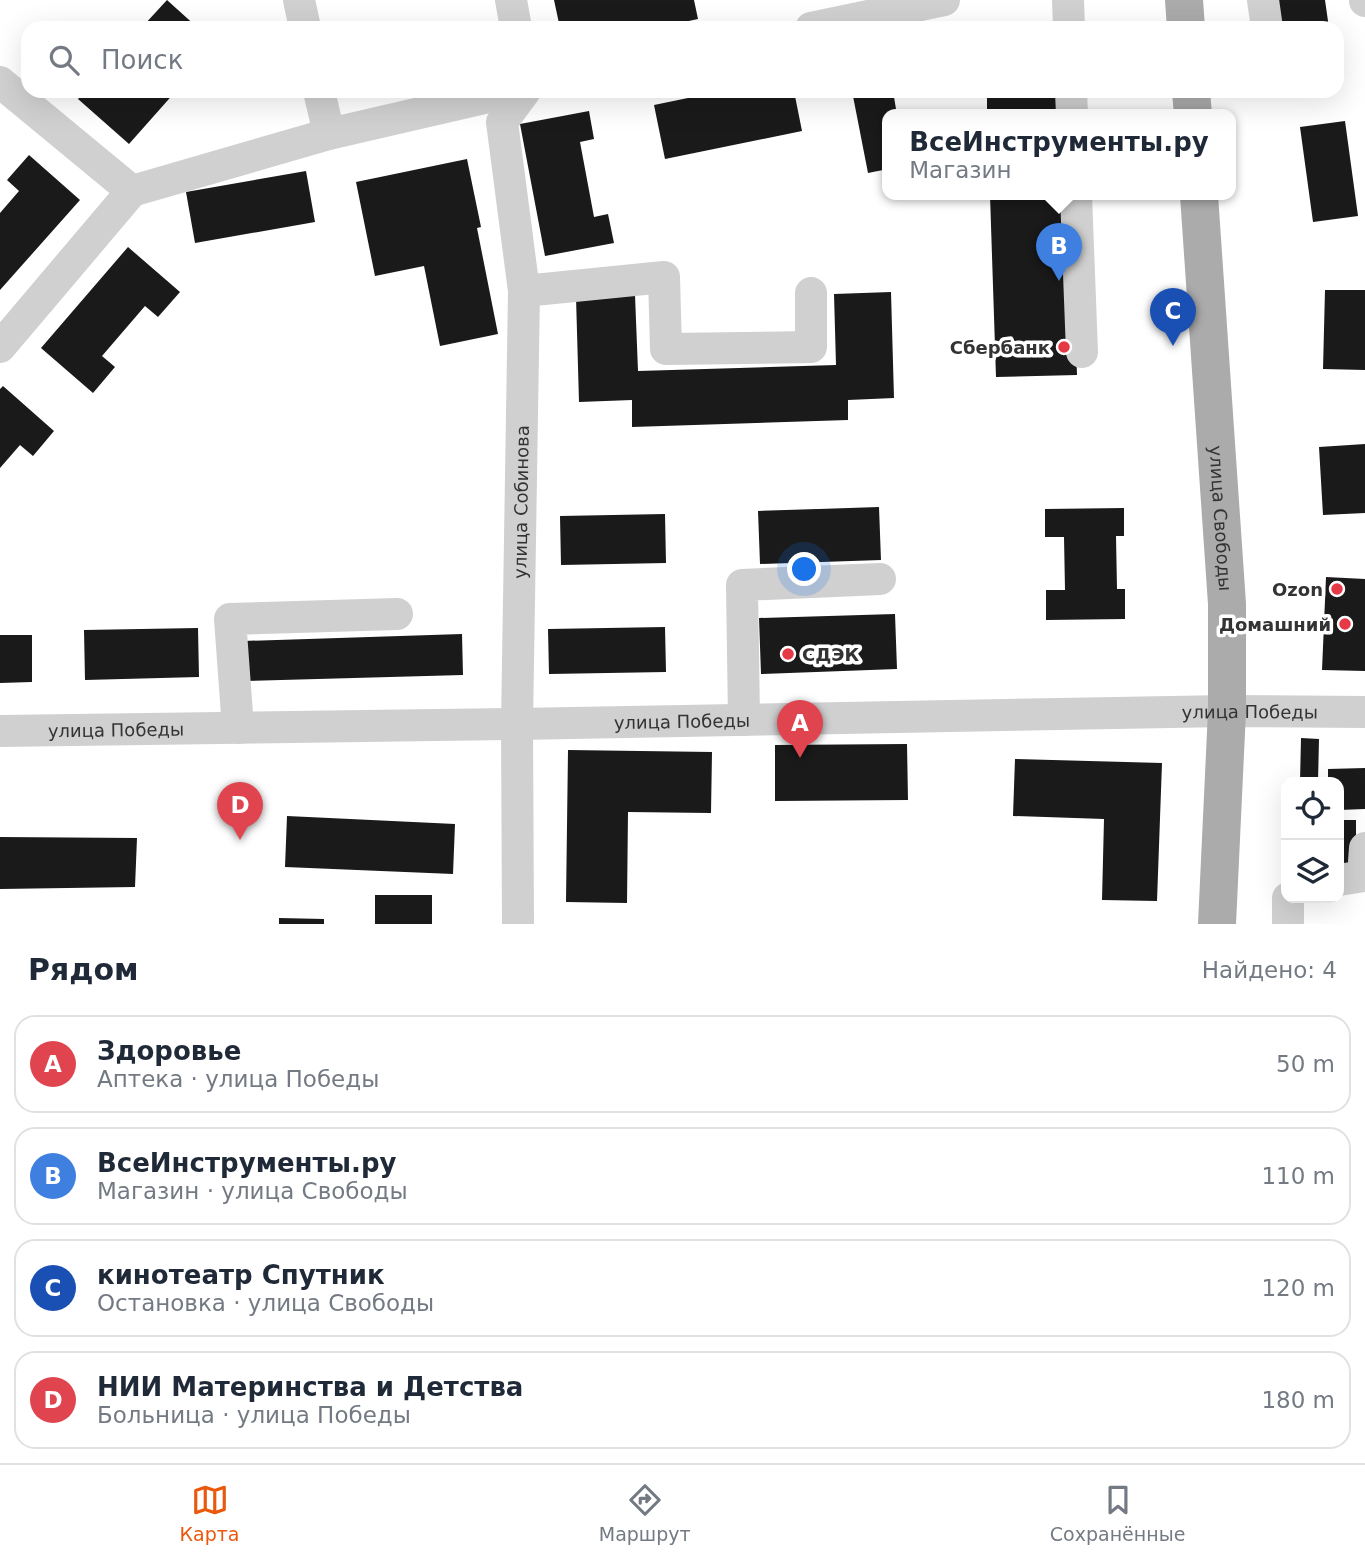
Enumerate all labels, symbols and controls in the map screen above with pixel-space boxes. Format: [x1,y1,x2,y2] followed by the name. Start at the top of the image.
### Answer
[21,21,1344,98] search box
[45,41,83,79] icon: search
[101,45,183,75] text: Поиск
[882,109,1236,200] popup
[909,127,1209,157] text: ВсеИнструменты.ру
[909,157,1012,183] text: Магазин
[1036,223,1082,281] pin: B
[1150,288,1196,346] pin: C
[950,337,1050,358] place label: Сбербанк
[1056,339,1072,355] marker: Сбербанк
[509,425,532,579] street label: улица Собинова
[1206,445,1237,592] street label: улица Свободы
[787,552,821,586] your location
[1272,579,1323,600] place label: Ozon
[1329,581,1345,597] marker: Ozon
[1219,614,1331,635] place label: Домашний
[1337,616,1353,632] marker: Домашний
[802,644,859,665] place label: СДЭК
[780,646,796,662] marker: СДЭК
[777,700,823,758] pin: A
[1181,700,1318,722] street label: улица Победы
[614,709,750,733] street label: улица Победы
[48,718,184,741] street label: улица Победы
[1281,777,1344,903] map controls
[1281,777,1344,840] button: locate
[217,782,263,840] pin: D
[1281,840,1344,903] button: layers
[28,952,139,987] text: Рядом
[1202,957,1337,983] text: Найдено: 4
[97,1036,241,1066] text: Здоровье
[44,1051,62,1077] text: A
[1276,1051,1335,1077] text: 50 m
[97,1066,379,1092] text: Аптека · улица Победы
[97,1148,397,1178] text: ВсеИнструменты.ру
[44,1163,62,1189] text: B
[1261,1163,1335,1189] text: 110 m
[97,1178,408,1204] text: Магазин · улица Свободы
[97,1260,385,1290] text: кинотеатр Спутник
[45,1275,61,1301] text: C
[1261,1275,1335,1301] text: 120 m
[97,1290,434,1316] text: Остановка · улица Свободы
[97,1372,523,1402] text: НИИ Материнства и Детства
[43,1387,63,1413] text: D
[1261,1387,1335,1413] text: 180 m
[97,1402,411,1428] text: Больница · улица Победы
[180,1481,240,1545] tab: Карта
[599,1481,691,1545] tab: Маршрут
[1050,1481,1185,1545] tab: Сохранённые

